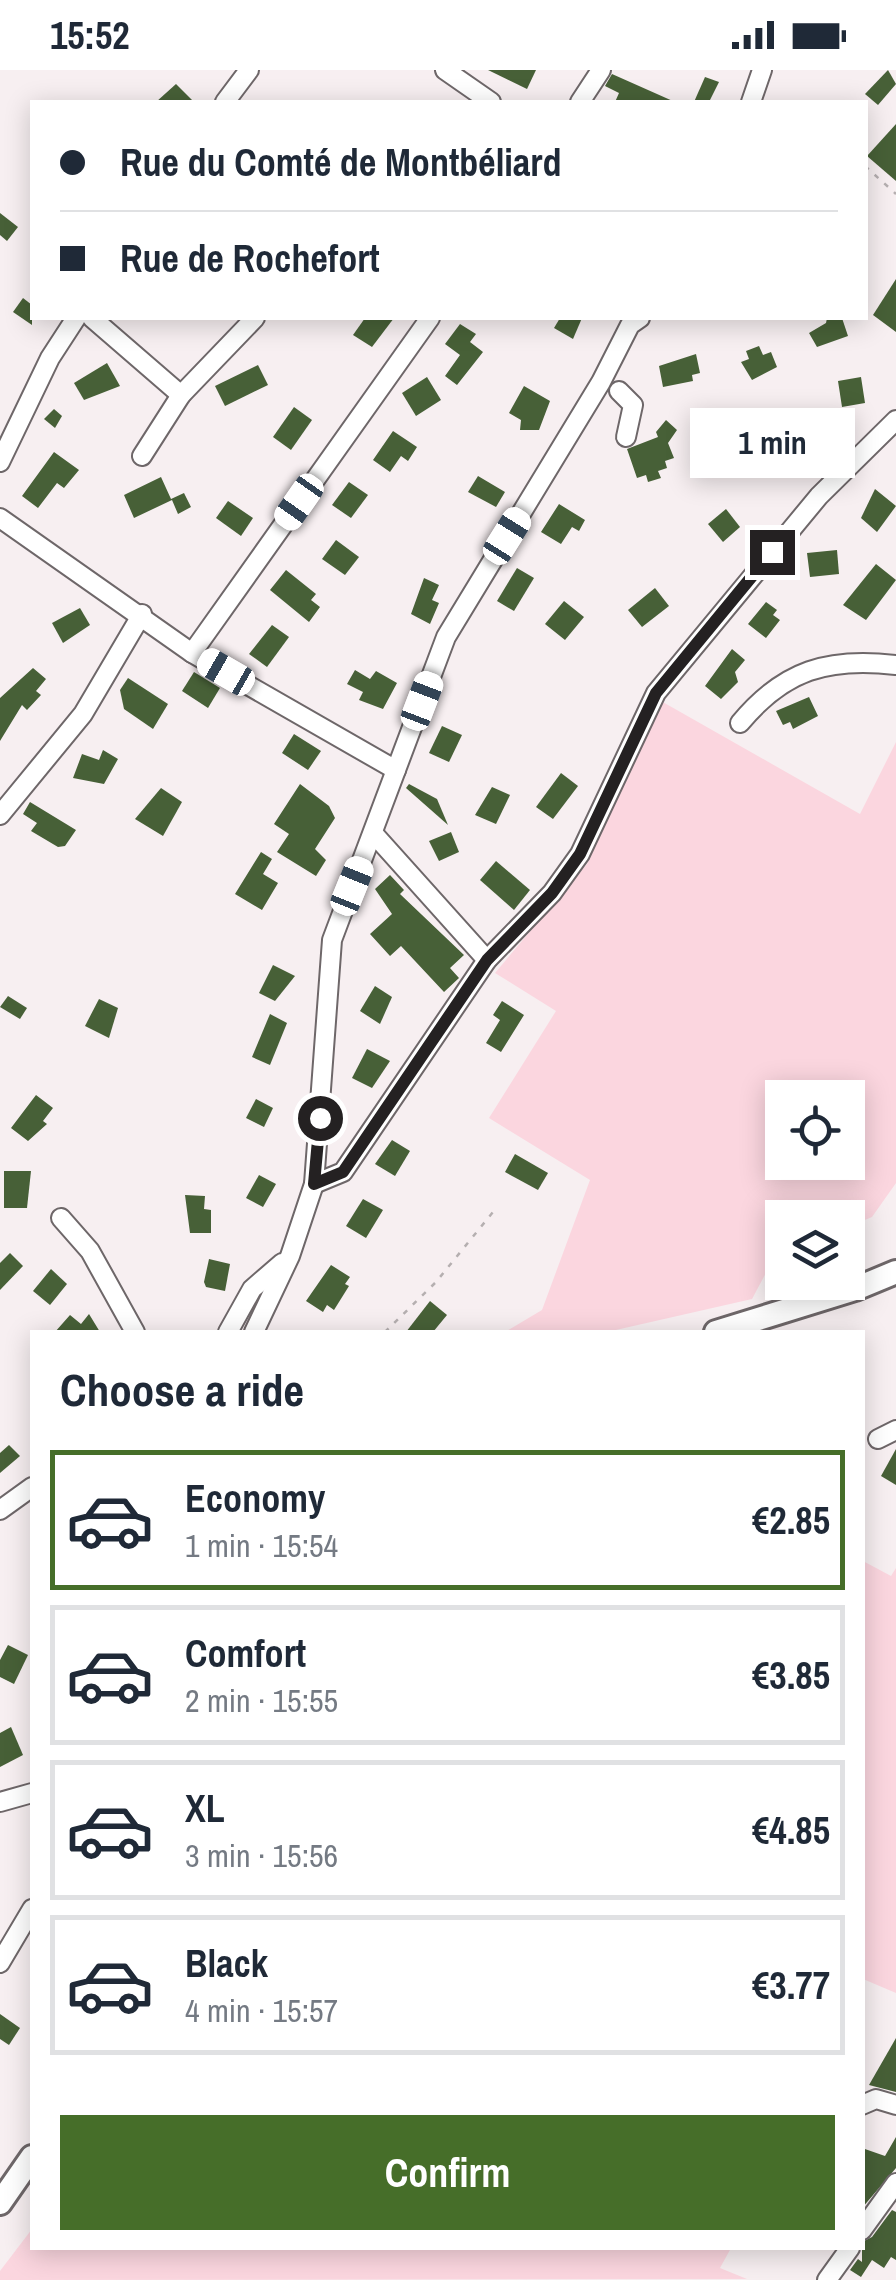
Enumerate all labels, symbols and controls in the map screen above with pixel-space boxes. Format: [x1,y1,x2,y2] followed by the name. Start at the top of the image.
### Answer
[50,10,130,61] text: 15:52
[120,137,562,188] text: Rue du Comté de Montbéliard
[120,233,380,284] text: Rue de Rochefort
[690,407,854,477] callout: 1 min
[738,421,807,464] text: 1 min
[270,469,328,535] car
[478,503,536,569] car
[750,530,795,575] route end
[193,644,259,700] car
[397,668,447,734] car
[327,853,377,919] car
[765,1080,865,1300] map controls
[765,1080,865,1180] button: locate
[298,1096,343,1141] route start
[765,1200,865,1300] button: layers
[60,1359,304,1420] text: Choose a ride
[185,1473,325,1524] text: Economy
[65,1475,155,1565] icon: car
[752,1495,830,1546] text: €2.85
[185,1524,338,1567] text: 1 min · 15:54
[185,1628,306,1679] text: Comfort
[65,1630,155,1720] icon: car
[752,1650,830,1701] text: €3.85
[185,1679,338,1722] text: 2 min · 15:55
[185,1783,225,1834] text: XL
[65,1785,155,1875] icon: car
[752,1805,830,1856] text: €4.85
[185,1834,338,1877] text: 3 min · 15:56
[185,1938,268,1989] text: Black
[65,1940,155,2030] icon: car
[752,1960,830,2011] text: €3.77
[185,1989,338,2032] text: 4 min · 15:57
[60,2115,835,2230] button: Confirm

